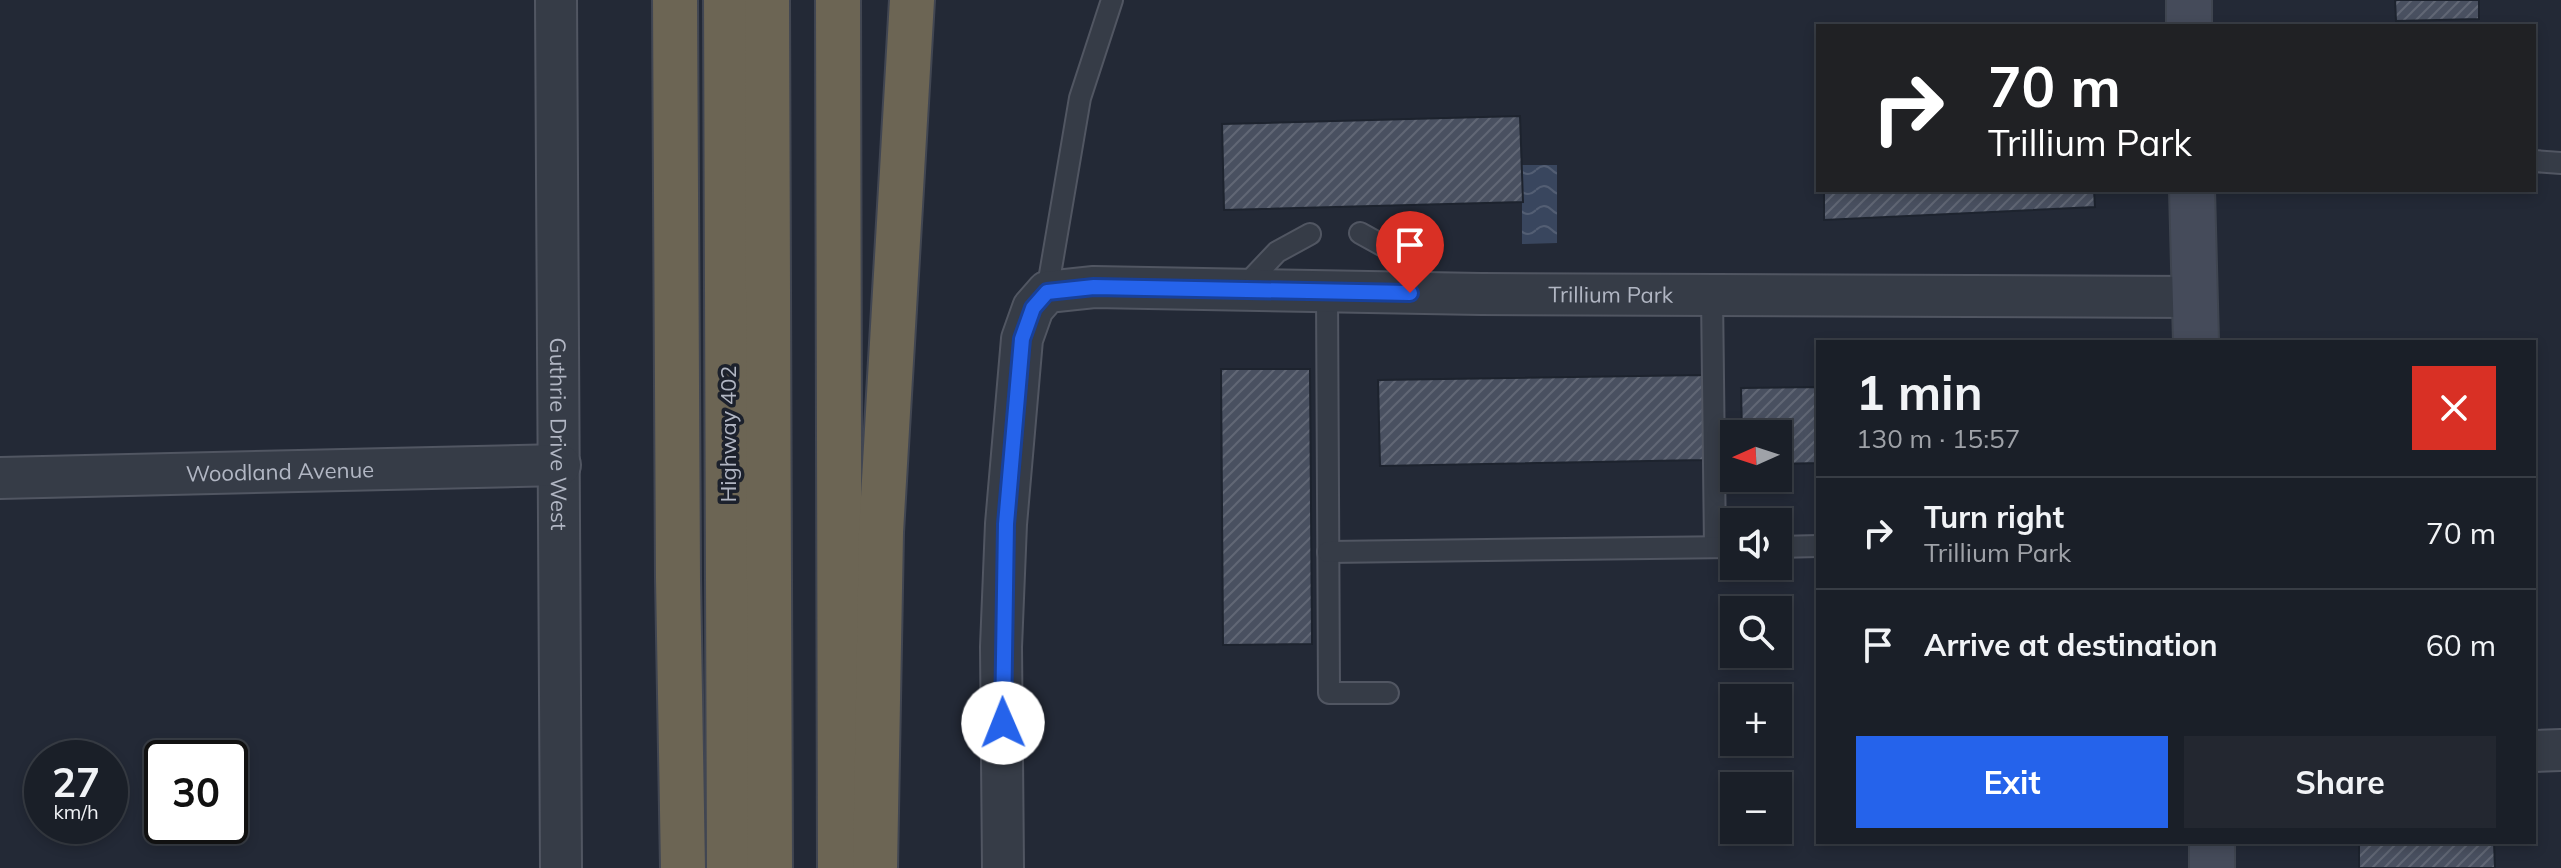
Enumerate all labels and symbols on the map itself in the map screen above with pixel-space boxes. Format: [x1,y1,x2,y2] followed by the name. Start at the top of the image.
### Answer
[1376,211,1444,293] pin
[1548,280,1674,309] street label: Trillium Park
[544,337,573,531] street label: Guthrie Drive West
[714,365,742,503] street label: Highway 402
[1720,420,1792,492] north arrow
[185,455,374,488] street label: Woodland Avenue
[961,681,1045,765] position arrow
[144,740,248,844] speed limit sign: 30

